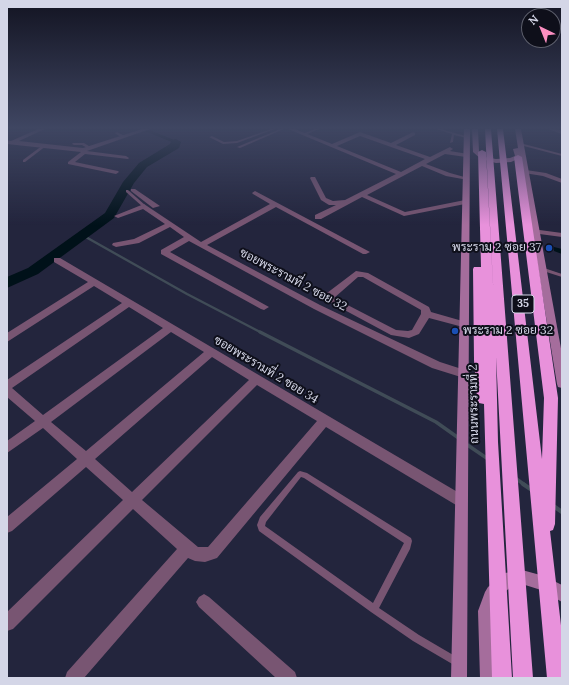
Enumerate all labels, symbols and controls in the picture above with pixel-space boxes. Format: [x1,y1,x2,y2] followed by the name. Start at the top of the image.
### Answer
[521,8,561,48] north arrow
[526,12,541,28] text: N
[452,241,541,255] place label: พระราม 2 ซอย 37
[544,243,554,253] marker: พระราม 2 ซอย 37
[237,246,349,314] street label: ซอยพระรามที่ 2 ซอย 32
[512,295,534,313] road number: 35
[463,324,553,338] place label: พระราม 2 ซอย 32
[450,326,460,336] marker: พระราม 2 ซอย 32
[211,333,321,407] street label: ซอยพระรามที่ 2 ซอย 34
[466,364,482,444] street label: ถนนพระรามที่ 2

